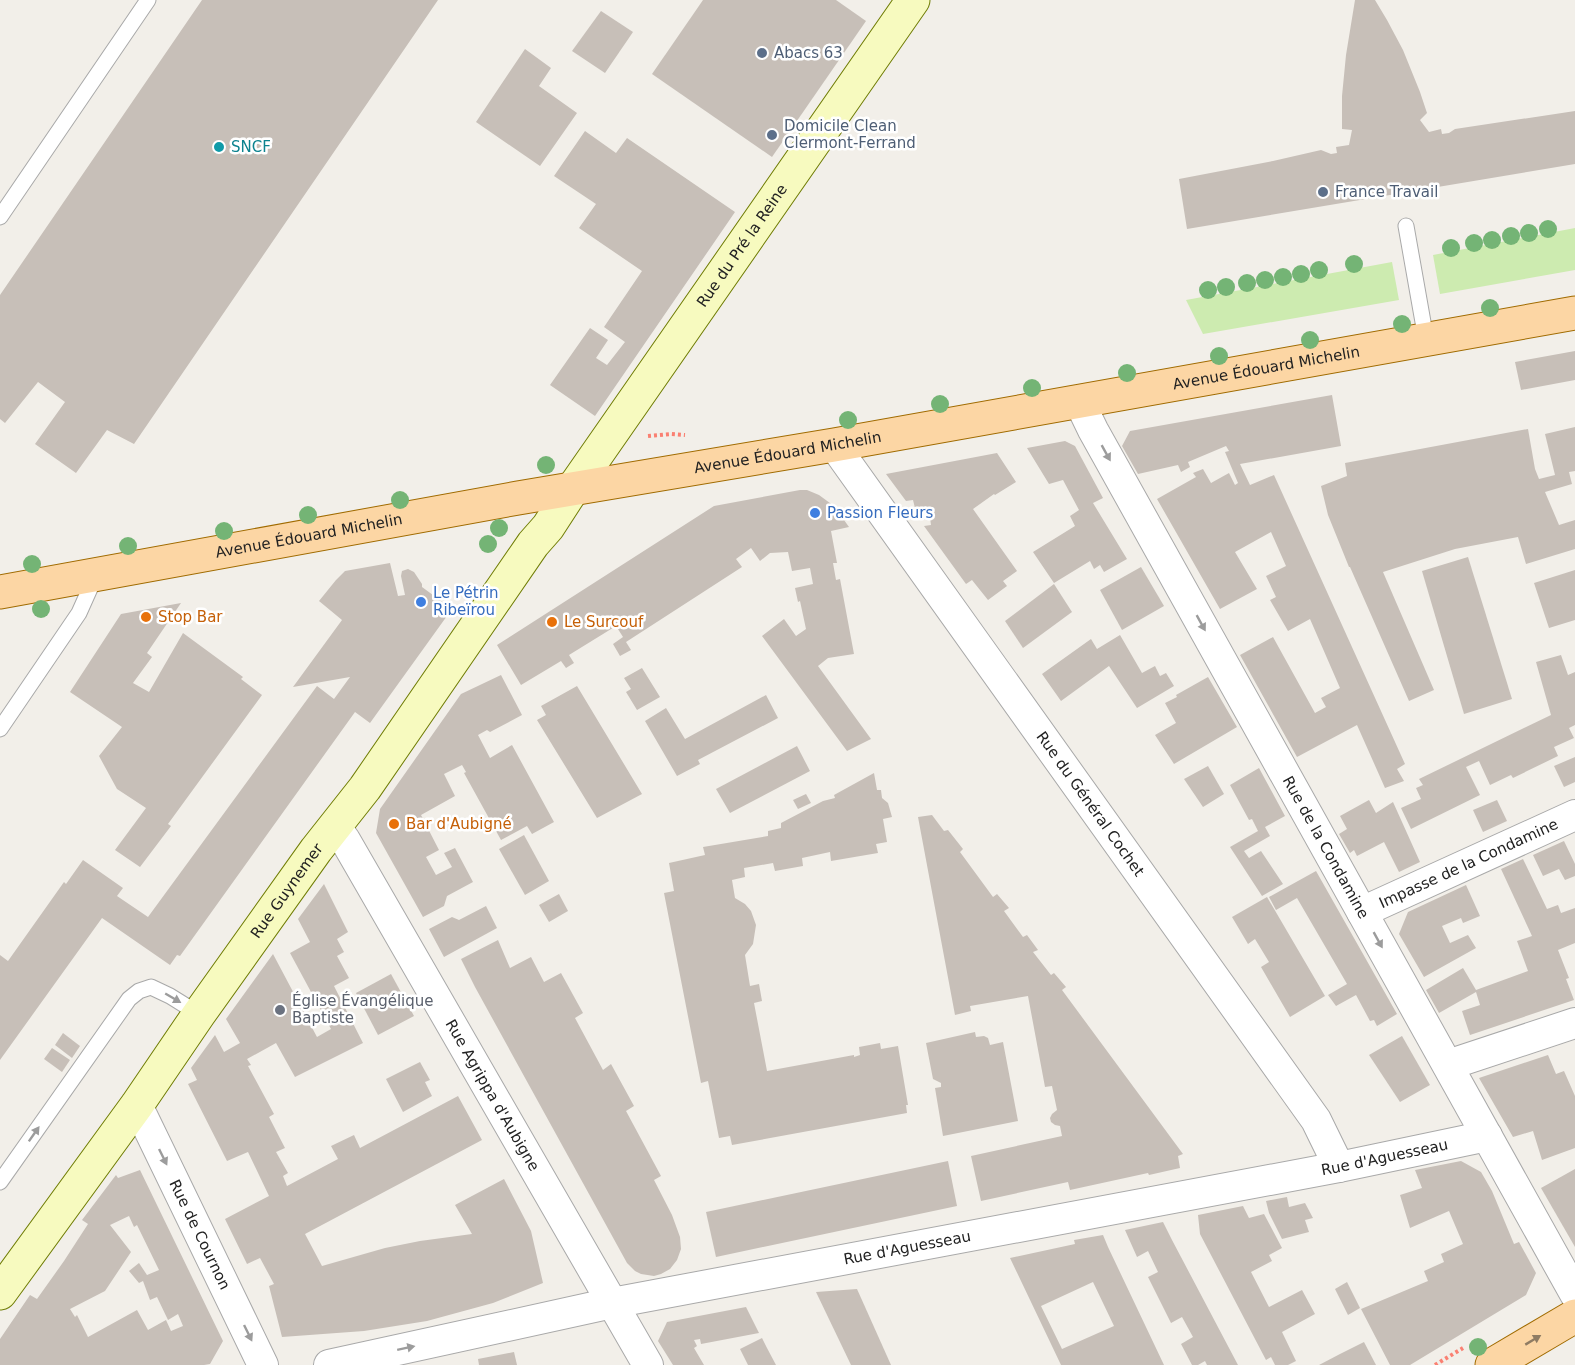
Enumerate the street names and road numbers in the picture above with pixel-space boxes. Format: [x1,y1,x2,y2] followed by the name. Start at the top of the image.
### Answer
[693,181,791,311] street label: Rue du Pré la Reine
[1171,342,1361,393] street label: Avenue Édouard Michelin
[693,428,883,477] street label: Avenue Édouard Michelin
[214,510,404,562] street label: Avenue Édouard Michelin
[1033,728,1148,880] street label: Rue du Général Cochet
[1279,773,1373,922] street label: Rue de la Condamine
[1376,815,1561,912] street label: Impasse de la Condamine
[247,839,327,942] street label: Rue Guynemer
[442,1016,543,1174] street label: Rue Agrippa d'Aubigne
[1320,1135,1450,1179] street label: Rue d'Aguesseau
[166,1177,234,1293] street label: Rue de Cournon
[842,1227,972,1268] street label: Rue d'Aguesseau

